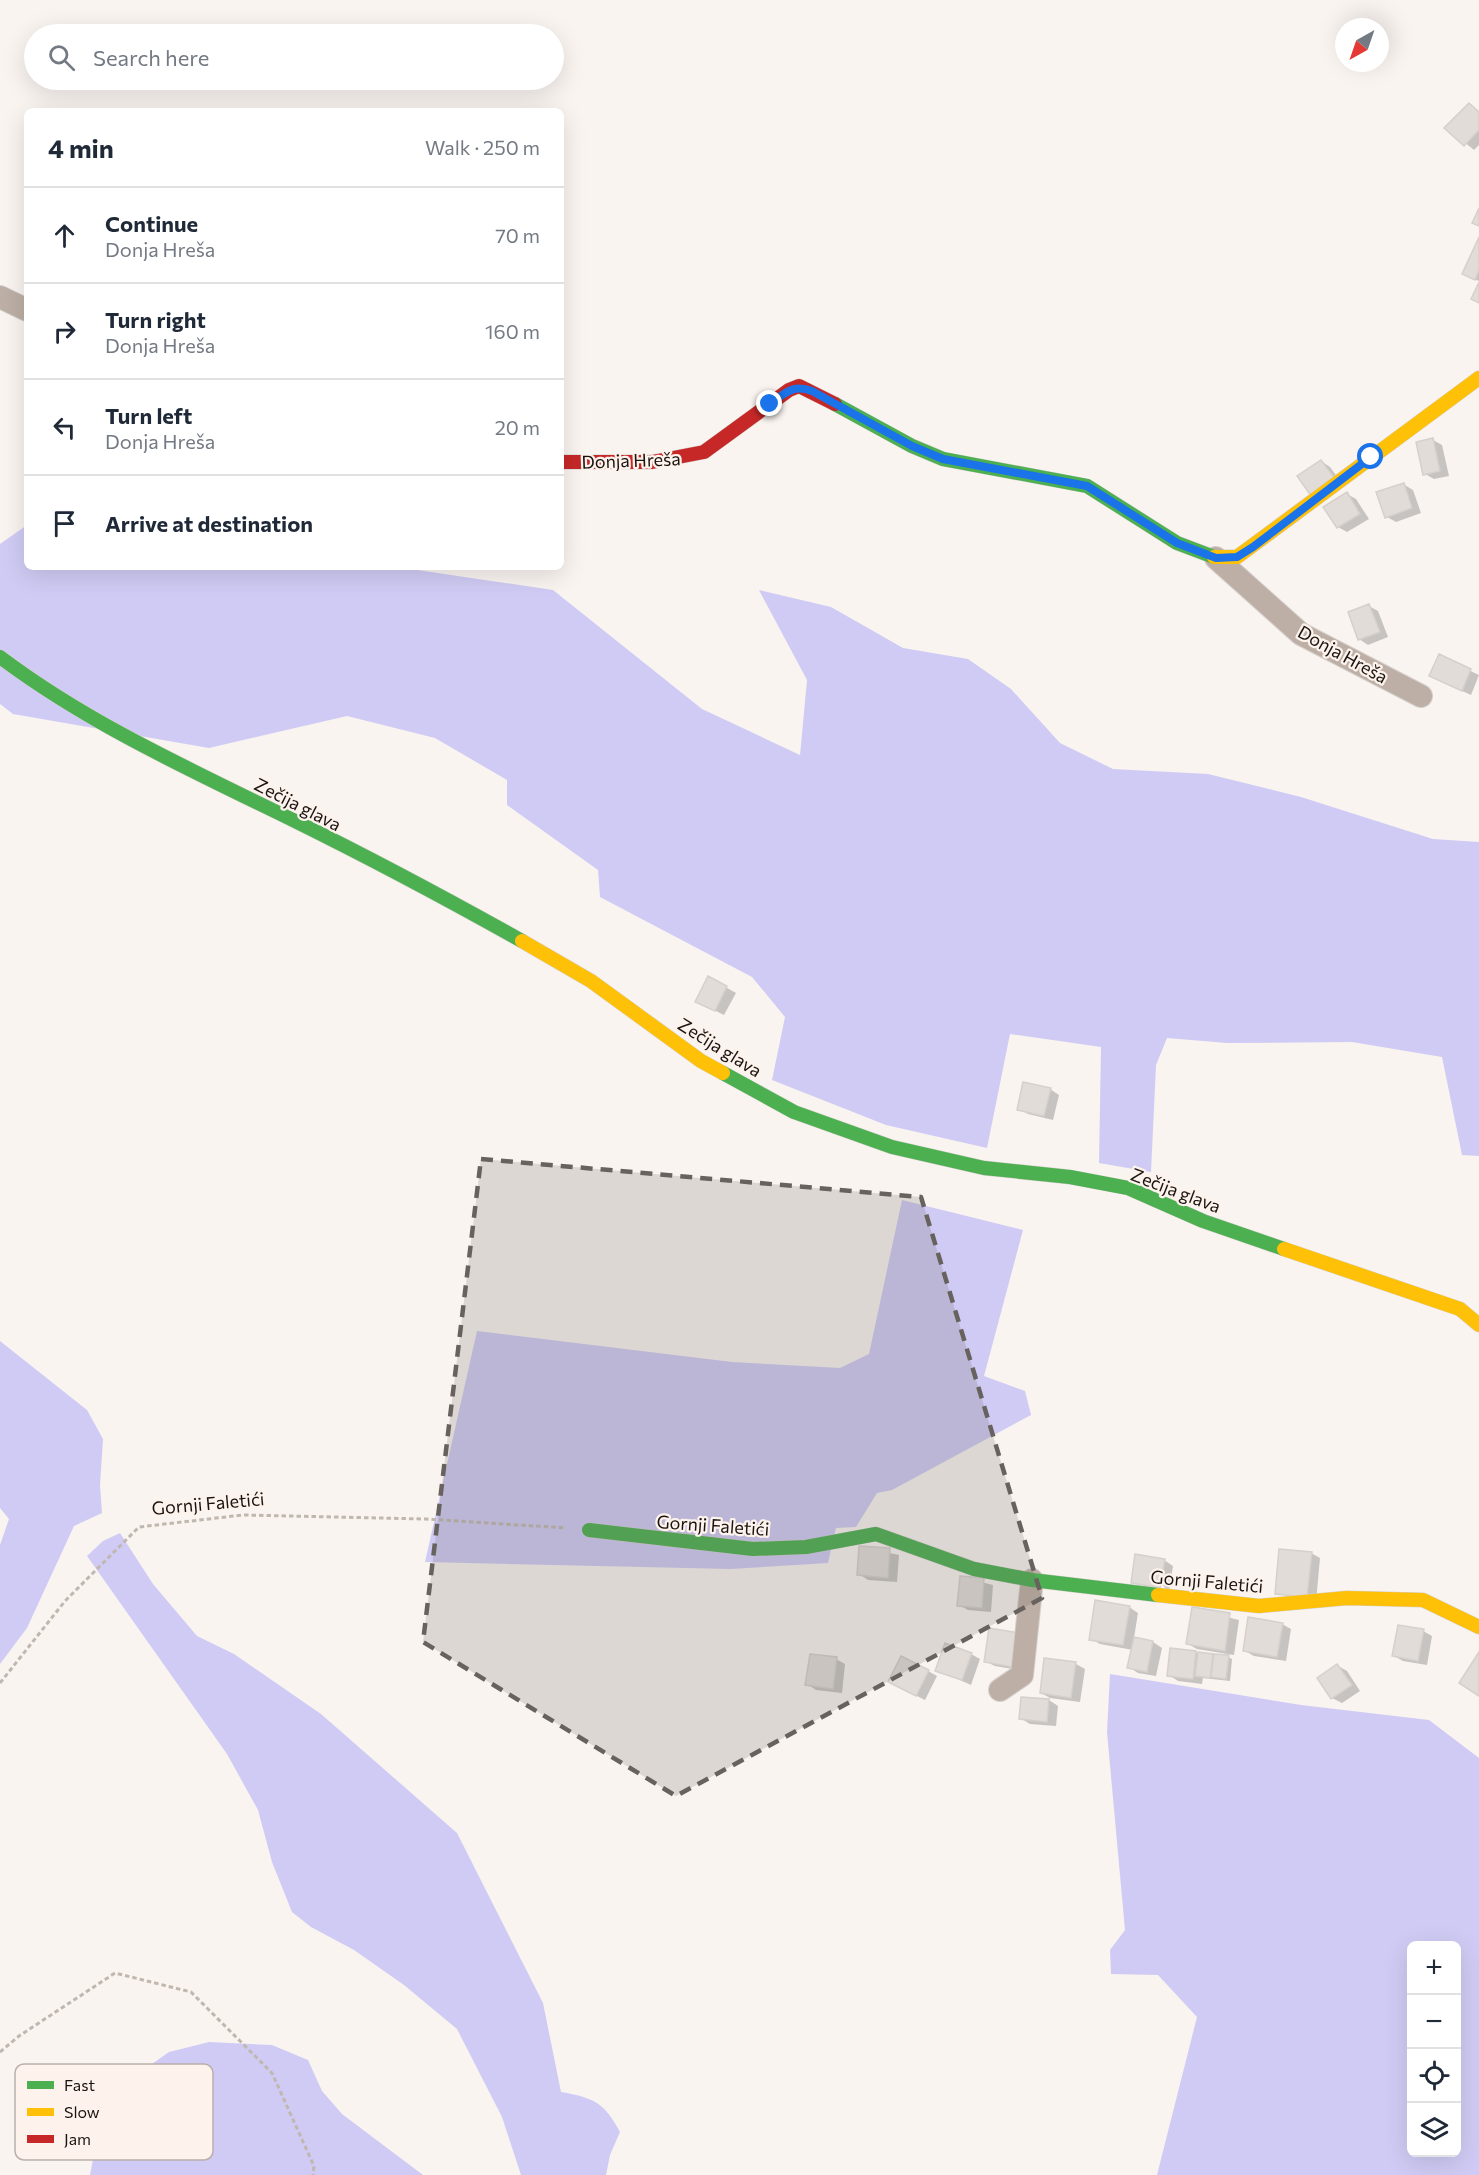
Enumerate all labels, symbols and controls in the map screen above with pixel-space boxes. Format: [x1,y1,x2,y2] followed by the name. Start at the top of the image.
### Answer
[1335,18,1389,72] north arrow
[24,24,564,90] search box
[45,41,78,74] icon: search
[93,44,209,71] text: Search here
[48,132,114,163] text: 4 min
[425,135,540,159] text: Walk · 250 m
[105,210,198,237] text: Continue
[48,219,81,252] icon: ahead
[495,223,540,247] text: 70 m
[105,237,215,261] text: Donja Hreša
[105,306,206,333] text: Turn right
[48,315,81,348] icon: right
[485,319,540,343] text: 160 m
[105,333,215,357] text: Donja Hreša
[756,390,782,416] route end
[105,402,192,429] text: Turn left
[48,411,81,444] icon: left
[495,415,540,439] text: 20 m
[105,429,215,453] text: Donja Hreša
[1357,443,1383,469] route start
[581,447,681,473] street label: Donja Hreša
[48,507,81,540] icon: arrive
[105,510,313,537] text: Arrive at destination
[1294,620,1392,688] street label: Donja Hreša
[251,773,345,835] street label: Zečija glava
[674,1013,766,1081] street label: Zečija glava
[1128,1163,1224,1217] street label: Zečija glava
[151,1487,265,1519] street label: Gornji Faletići
[656,1510,770,1540] street label: Gornji Faletići
[1150,1565,1264,1597] street label: Gornji Faletići
[1407,1941,1461,2157] map controls
[1407,1941,1461,1995] button: +
[1407,1995,1461,2049] button: −
[1407,2049,1461,2103] button: locate
[15,2064,213,2160] legend
[64,2075,95,2094] text: Fast
[64,2102,100,2121] text: Slow
[1407,2103,1461,2157] button: layers
[64,2129,91,2148] text: Jam

